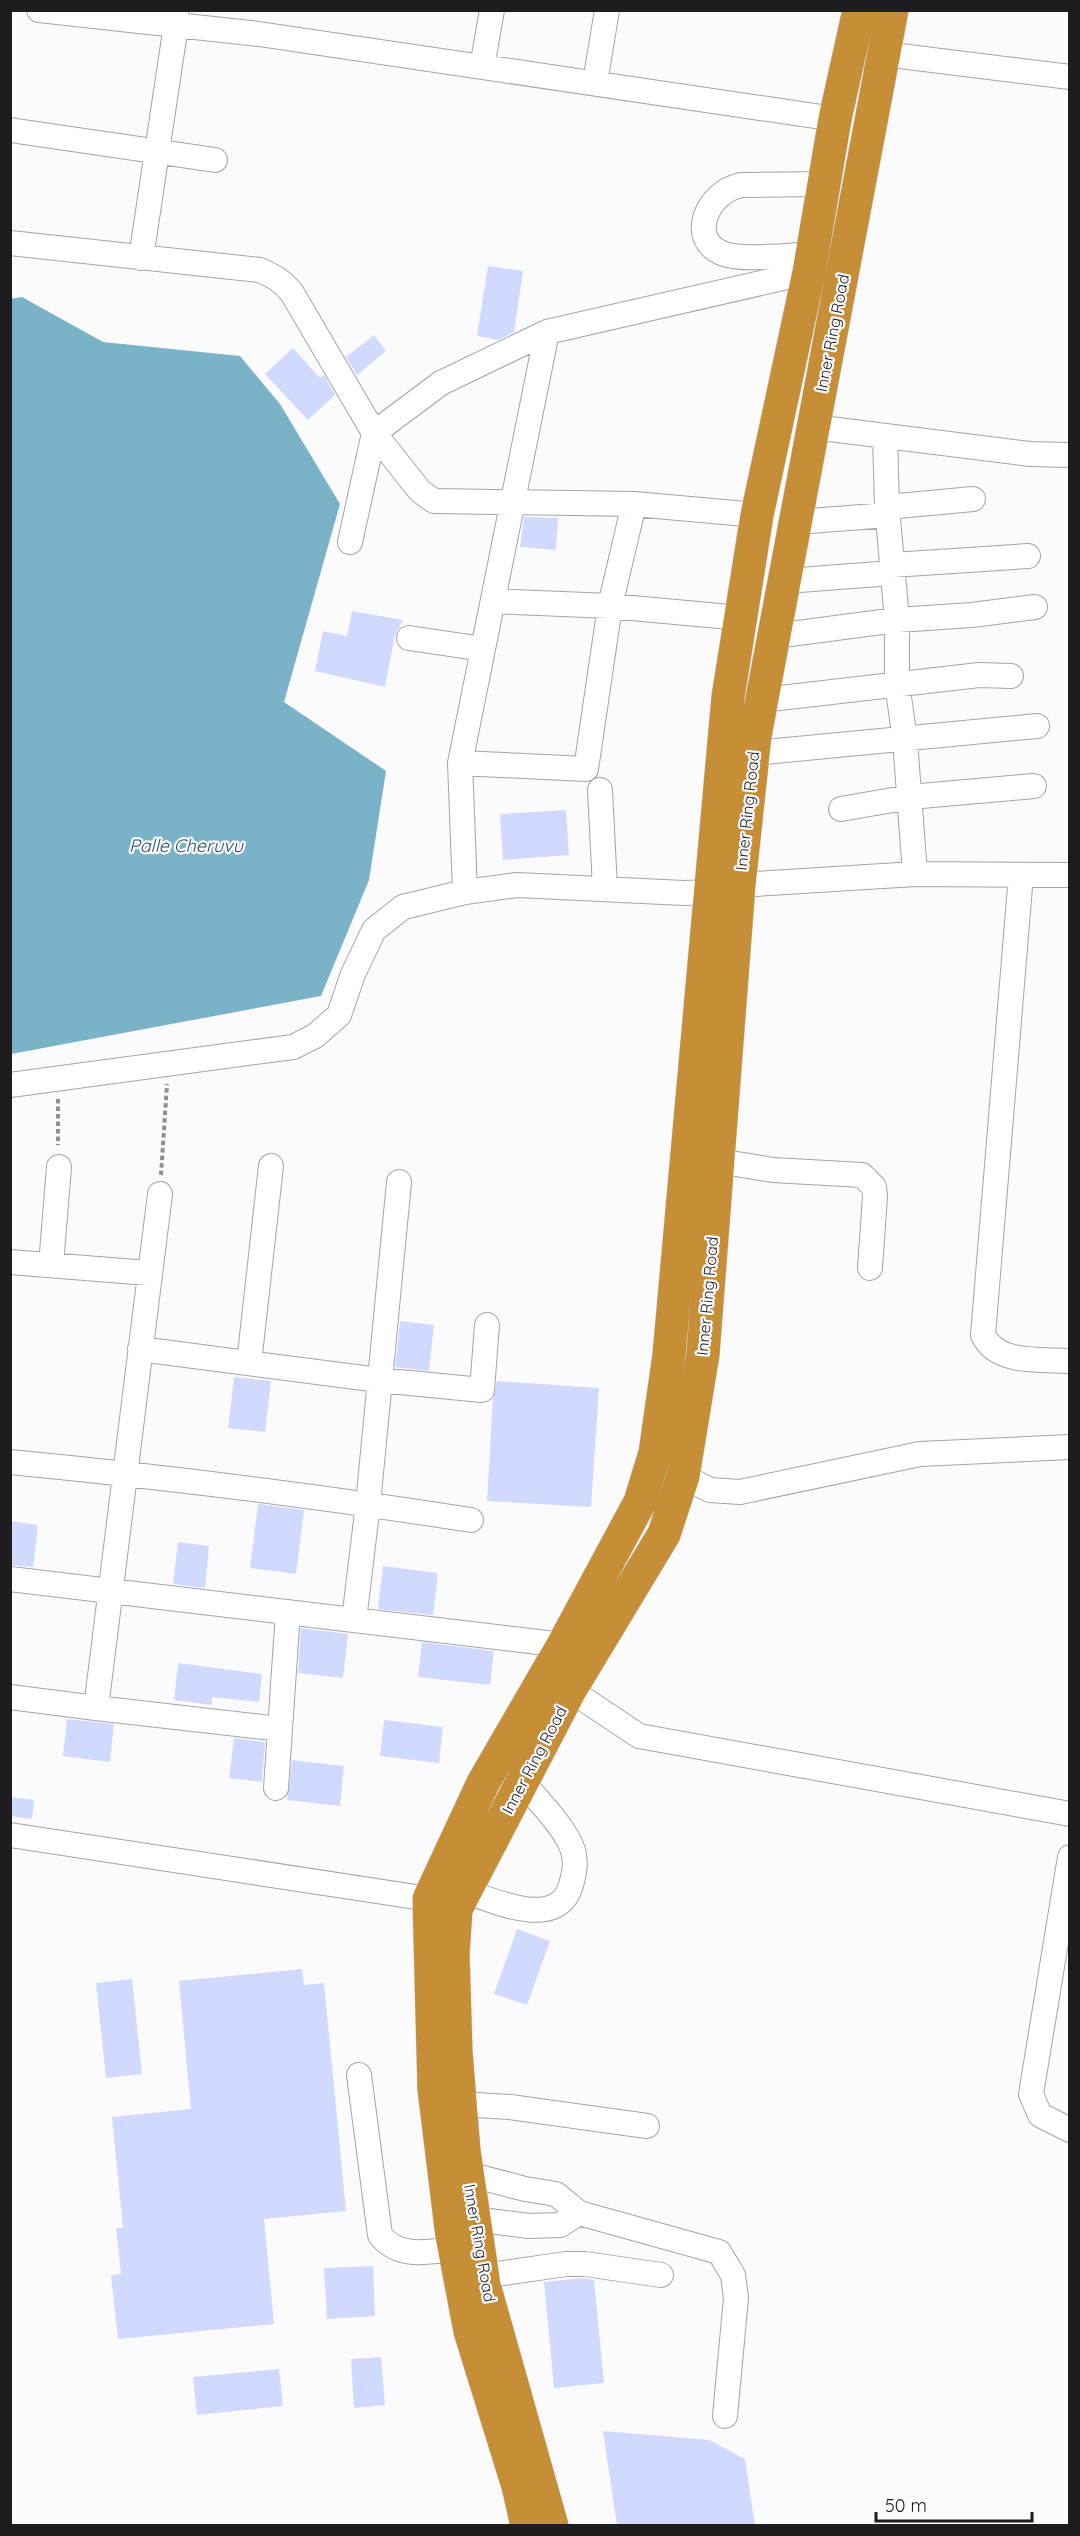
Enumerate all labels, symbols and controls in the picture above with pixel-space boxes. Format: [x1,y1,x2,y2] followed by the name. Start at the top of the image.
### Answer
[811,272,853,394] street label: Inner Ring Road
[731,751,763,871] street label: Inner Ring Road
[129,834,245,857] water label: Palle Cheruvu
[692,1236,722,1356] street label: Inner Ring Road
[497,1703,571,1817] street label: Inner Ring Road
[460,2182,500,2304] street label: Inner Ring Road
[876,2485,1032,2523] scale bar
[885,2494,927,2517] text: 50 m

